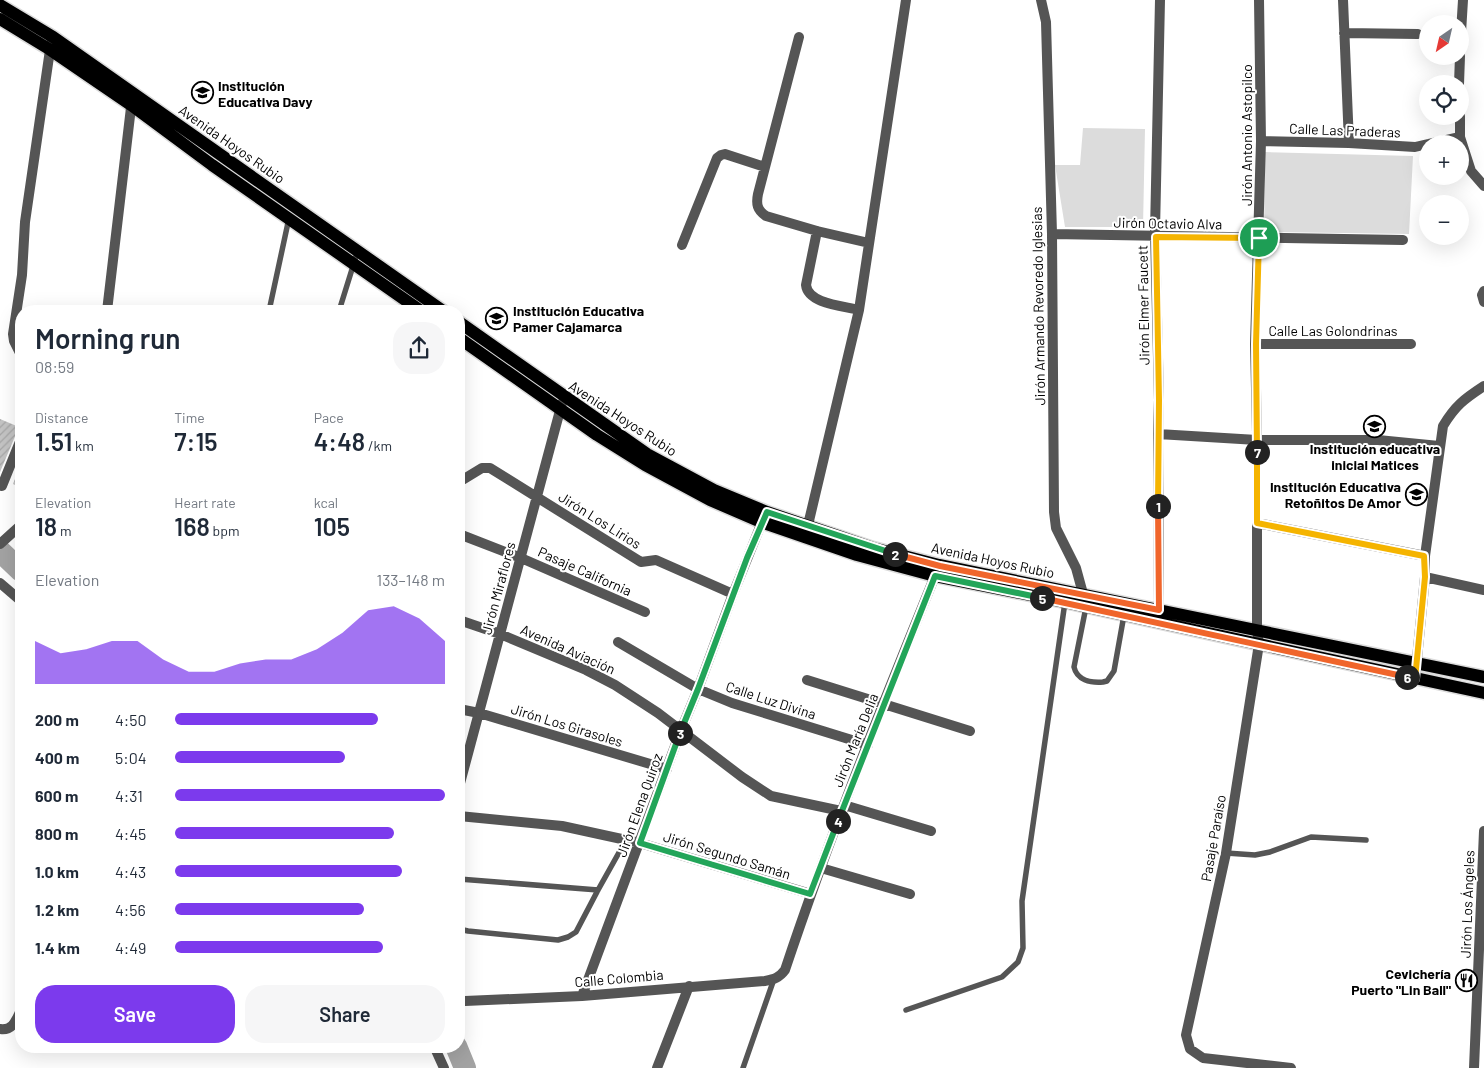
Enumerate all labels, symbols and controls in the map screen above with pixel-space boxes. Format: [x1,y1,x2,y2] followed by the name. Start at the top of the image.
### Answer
[1419,15,1469,65] north arrow
[1419,15,1469,245] map controls
[1238,64,1255,206] street label: Jirón Antonio Astopilco
[1419,75,1469,125] button: locate
[218,77,313,110] place label: Institución Educativa Davy
[190,81,214,105] school or university icon: Institución Educativa Davy
[176,101,288,187] street label: Avenida Hoyos Rubio
[1289,120,1401,140] street label: Calle Las Praderas
[1419,135,1469,185] button: +
[1419,195,1469,245] button: −
[1028,206,1048,405] street label: Jirón Armando Revoredo Iglesias
[1114,214,1222,232] street label: Jirón Octavio Alva
[1238,217,1280,259] pin
[1245,224,1273,252] icon: arrive
[1133,245,1153,365] street label: Jirón Elmer Faucett
[513,302,644,335] place label: Institución Educativa Pamer Cajamarca
[485,306,509,330] school or university icon: Institución Educativa Pamer Cajamarca
[35,321,181,355] text: Morning run
[393,322,445,374] button: share
[1268,322,1398,339] street label: Calle Las Golondrinas
[35,357,74,376] text: 08:59
[566,377,680,459] street label: Avenida Hoyos Rubio
[35,409,88,426] text: Distance
[174,409,205,426] text: Time
[314,409,344,426] text: Pace
[1363,414,1387,438] school or university icon: Institución educativa inicial Matices
[35,426,72,456] text: 1.51
[174,426,217,456] text: 7:15
[314,426,365,456] text: 4:48
[72,437,94,454] text: km
[365,437,392,454] text: /km
[1244,440,1270,464] pin: 7
[1310,440,1440,473] place label: Institución educativa inicial Matices
[1254,444,1261,461] text: 7
[1270,478,1402,511] place label: Institución Educativa Retoñitos De Amor
[1405,482,1429,506] school or university icon: Institución Educativa Retoñitos De Amor
[556,488,645,552] street label: Jirón Los Lirios
[35,494,91,511] text: Elevation
[174,494,236,511] text: Heart rate
[314,494,338,511] text: kcal
[1146,494,1170,518] pin: 1
[1156,498,1161,515] text: 1
[35,511,57,541] text: 18
[174,511,210,541] text: 168
[314,511,350,541] text: 105
[57,522,72,539] text: m
[210,522,239,539] text: bpm
[930,539,1056,581] street label: Avenida Hoyos Rubio
[477,540,519,636] street label: Jirón Miraflores
[882,542,908,566] pin: 2
[536,543,634,599] street label: Pasaje California
[892,546,899,563] text: 2
[35,570,99,589] text: Elevation
[377,570,445,589] text: 133–148 m
[1030,586,1054,610] pin: 5
[1039,590,1046,607] text: 5
[518,620,618,678] street label: Avenida Aviación
[1394,664,1420,690] pin: 6
[1404,669,1411,686] text: 6
[724,677,818,723] street label: Calle Luz Divina
[828,691,882,789] street label: Jirón María Delia
[509,700,625,750] street label: Jirón Los Girasoles
[35,710,79,729] text: 200 m
[115,710,147,729] text: 4:50
[668,720,692,746] pin: 3
[677,725,684,742] text: 3
[35,748,79,767] text: 400 m
[115,748,147,767] text: 5:04
[612,751,666,859] street label: Jirón Elena Quiroz
[35,786,78,805] text: 600 m
[115,786,143,805] text: 4:31
[1197,793,1229,883] street label: Pasaje Paraíso
[826,808,850,834] pin: 4
[834,813,843,830] text: 4
[35,824,78,843] text: 800 m
[115,824,146,843] text: 4:45
[661,828,793,882] street label: Jirón Segundo Samán
[1457,850,1477,958] street label: Jirón Los Ángeles
[35,862,79,881] text: 1.0 km
[115,862,146,881] text: 4:43
[35,900,79,919] text: 1.2 km
[115,900,146,919] text: 4:56
[35,938,80,957] text: 1.4 km
[115,938,146,957] text: 4:49
[1351,965,1451,998] place label: Cevichería Puerto "Lin Ball"
[574,966,664,990] street label: Calle Colombia
[1455,969,1479,993] restaurant icon: Cevichería Puerto "Lin Ball"
[35,985,235,1043] button: Save
[245,985,445,1043] button: Share

